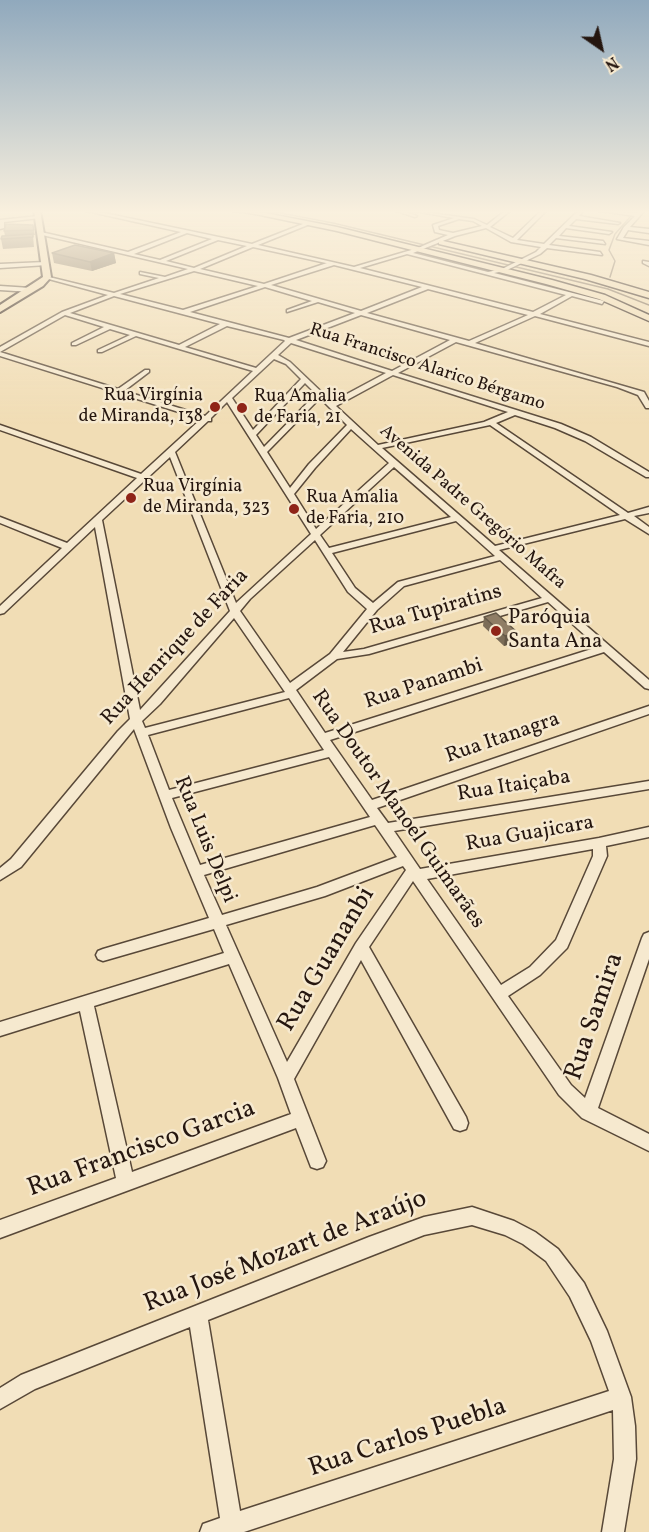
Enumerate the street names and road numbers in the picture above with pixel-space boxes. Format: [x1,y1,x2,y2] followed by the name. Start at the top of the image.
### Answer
[307,320,547,416] street label: Rua Francisco Alarico Bérgamo
[374,421,570,595] street label: Avenida Padre Gregório Mafra
[97,565,255,731] street label: Rua Henrique de Faria
[367,580,505,642] street label: Rua Tupiratins
[362,654,486,716] street label: Rua Panambi
[305,686,489,934] street label: Rua Doutor Manoel Guimarães
[443,708,563,770] street label: Rua Itanagra
[456,766,572,808] street label: Rua Itaiçaba
[167,773,241,907] street label: Rua Luis Delpi
[464,811,596,859] street label: Rua Guajicara
[273,882,383,1038] street label: Rua Guananbi
[560,949,632,1085] street label: Rua Samira
[24,1094,260,1206] street label: Rua Francisco Garcia
[140,1185,432,1321] street label: Rua José Mozart de Araújo
[305,1392,511,1486] street label: Rua Carlos Puebla

